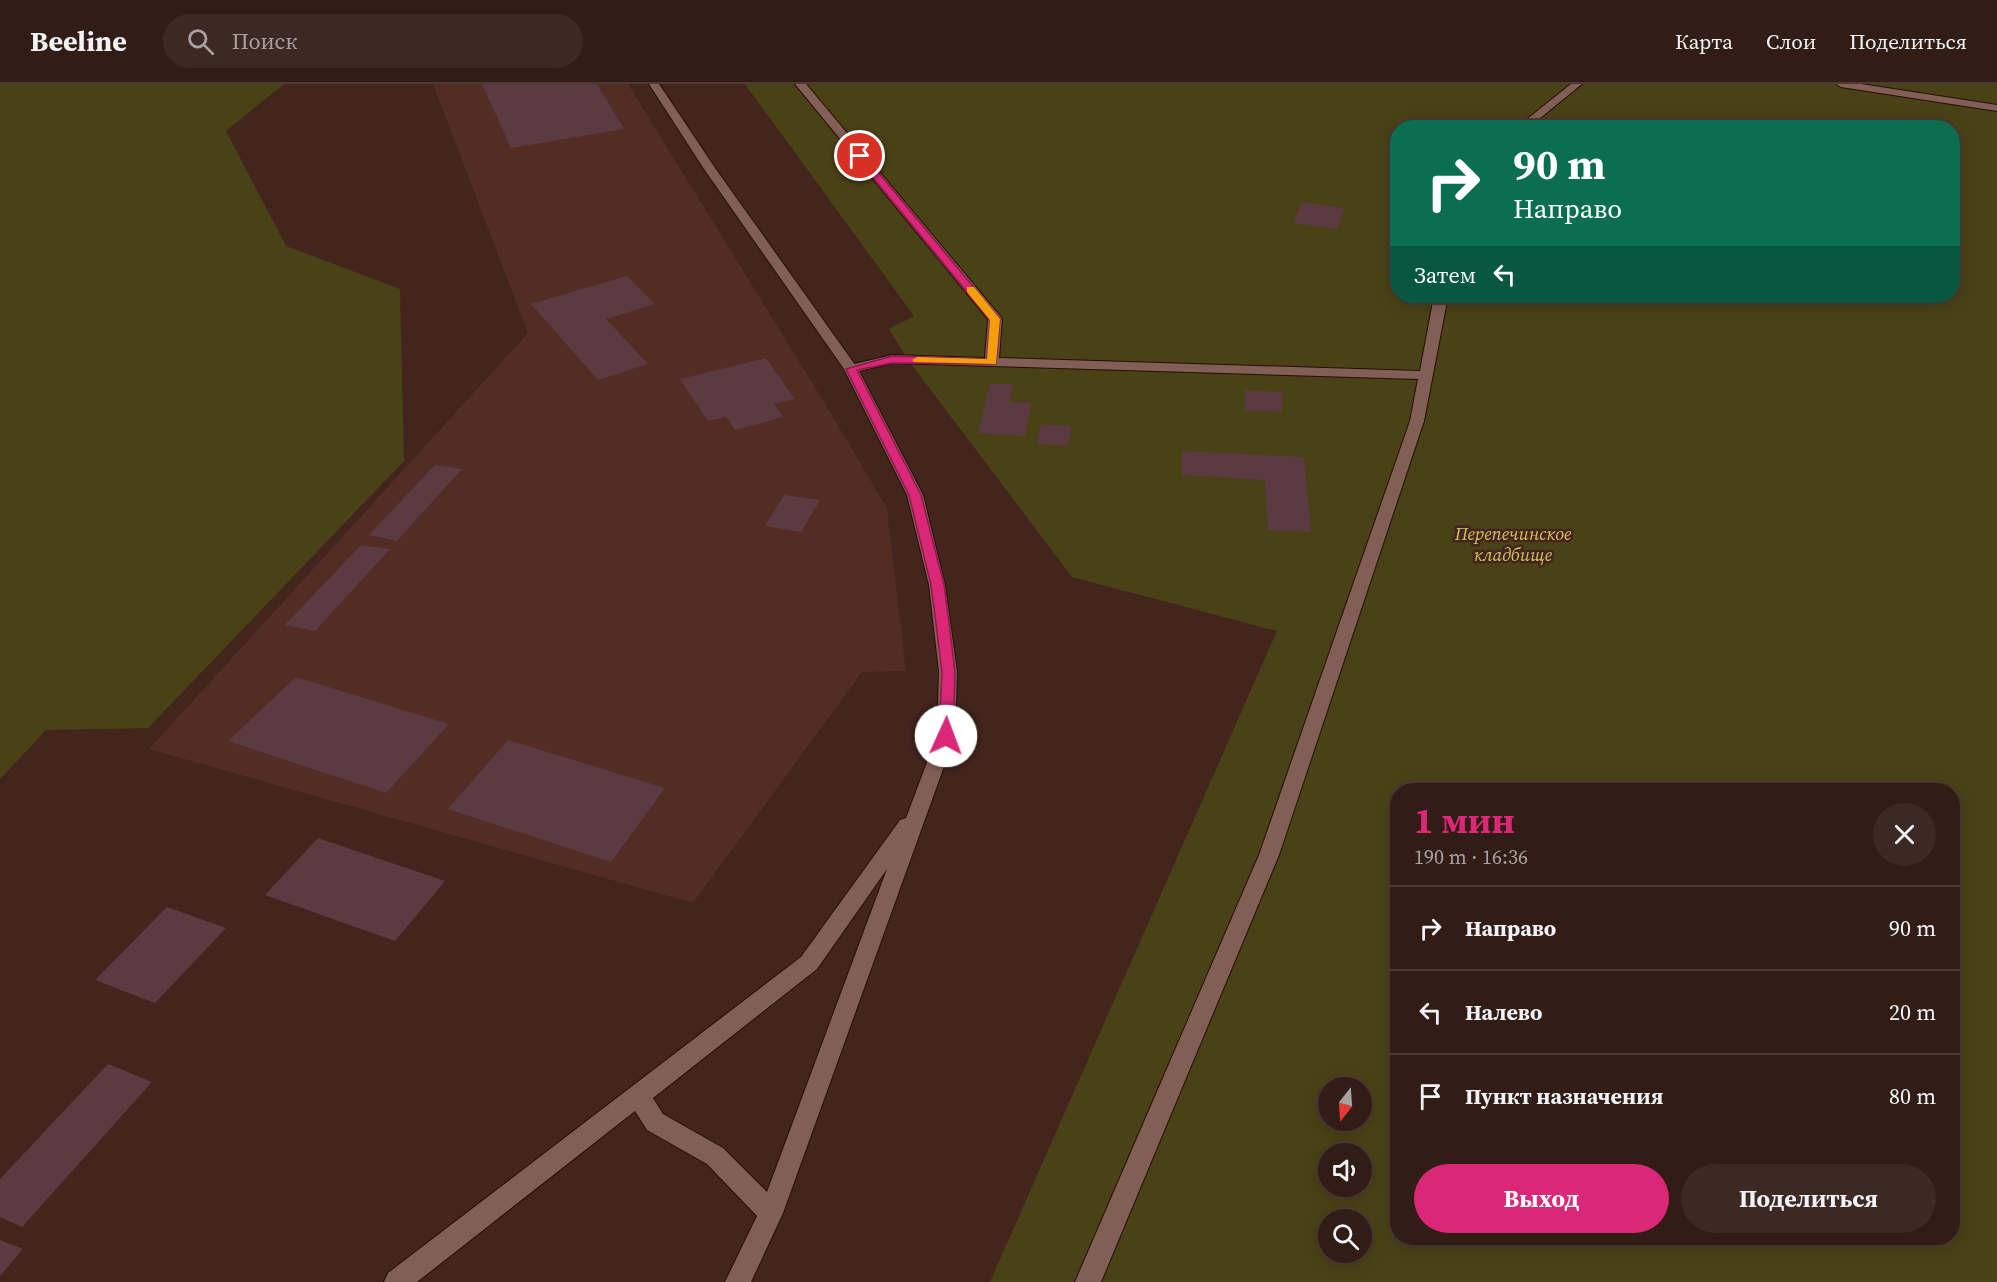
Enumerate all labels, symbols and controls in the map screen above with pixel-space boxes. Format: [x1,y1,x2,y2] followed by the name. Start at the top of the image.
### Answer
[163,14,583,68] search box
[30,22,127,60] text: Beeline
[184,25,217,58] icon: search
[232,26,297,56] text: Поиск
[1675,27,1733,56] text: Карта
[1766,27,1816,56] text: Слои
[1849,27,1967,56] text: Поделиться
[834,130,885,181] pin
[1513,135,1606,193] text: 90 m
[843,139,876,172] icon: arrive
[1414,144,1492,222] icon: right
[1513,190,1622,227] text: Направо
[1488,258,1521,291] icon: left
[1414,260,1476,290] text: Затем
[1454,521,1572,567] park label: Перепечинское кладбище
[914,704,978,768] position arrow
[1414,796,1515,845] text: 1 мин
[1873,803,1936,866] button: close
[1414,843,1528,871] text: 190 m · 16:36
[1414,912,1447,945] icon: right
[1465,913,1556,943] text: Направо
[1889,913,1936,943] text: 90 m
[1414,996,1447,1029] icon: left
[1465,997,1542,1027] text: Налево
[1889,997,1936,1027] text: 20 m
[1318,1077,1372,1131] north arrow
[1318,1077,1372,1263] map controls
[1414,1080,1447,1113] icon: arrive
[1465,1081,1663,1111] text: Пункт назначения
[1889,1081,1936,1111] text: 80 m
[1318,1143,1372,1197] button: sound
[1414,1164,1669,1233] button: Выход
[1681,1164,1936,1233] button: Поделиться
[1318,1209,1372,1263] button: search

